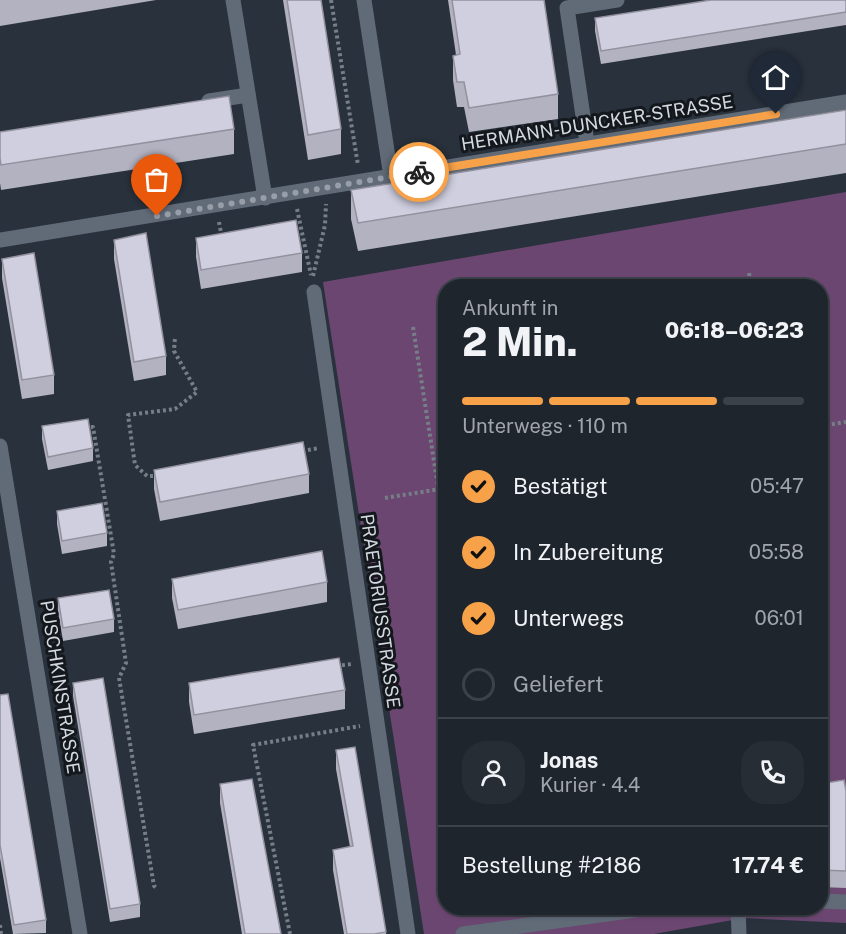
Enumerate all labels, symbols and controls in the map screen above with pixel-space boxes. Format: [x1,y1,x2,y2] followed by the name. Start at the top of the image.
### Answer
[750,52,801,114] pin
[759,61,792,94] icon: home
[460,91,734,154] street label: HERMANN-DUNCKER-STRASSE
[389,142,449,202] courier
[131,154,182,216] pin
[403,156,436,189] icon: bike
[140,163,173,196] icon: bag
[462,296,558,320] text: Ankunft in
[665,317,804,343] text: 06:18–06:23
[462,319,578,365] text: 2 Min.
[462,414,628,438] text: Unterwegs · 110 m
[462,470,495,503] icon: check
[513,473,608,499] text: Bestätigt
[750,474,804,498] text: 05:47
[356,512,405,710] street label: PRAETORIUSSTRASSE
[462,536,495,569] icon: check
[513,539,664,565] text: In Zubereitung
[749,540,804,564] text: 05:58
[36,599,85,775] street label: PUSCHKINSTRASSE
[462,602,495,635] icon: check
[513,605,624,631] text: Unterwegs
[755,606,804,630] text: 06:01
[513,671,603,697] text: Geliefert
[462,741,525,804] button: person
[741,741,804,804] button: phone
[540,747,598,773] text: Jonas
[540,773,640,797] text: Kurier · 4.4
[462,852,641,878] text: Bestellung #2186
[732,852,804,878] text: 17.74 €

